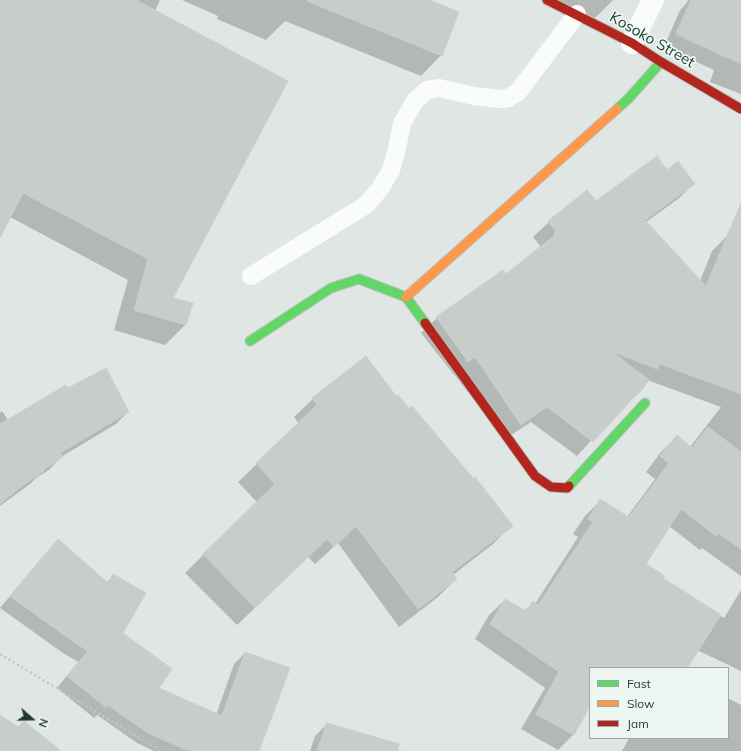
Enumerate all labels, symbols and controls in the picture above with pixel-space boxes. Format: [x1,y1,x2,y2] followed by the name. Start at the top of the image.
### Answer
[606,8,698,72] street label: Kosoko Street
[589,667,729,739] legend
[627,676,651,691] text: Fast
[627,696,655,711] text: Slow
[12,699,52,739] north arrow
[627,716,649,731] text: Jam
[35,717,51,729] text: N

